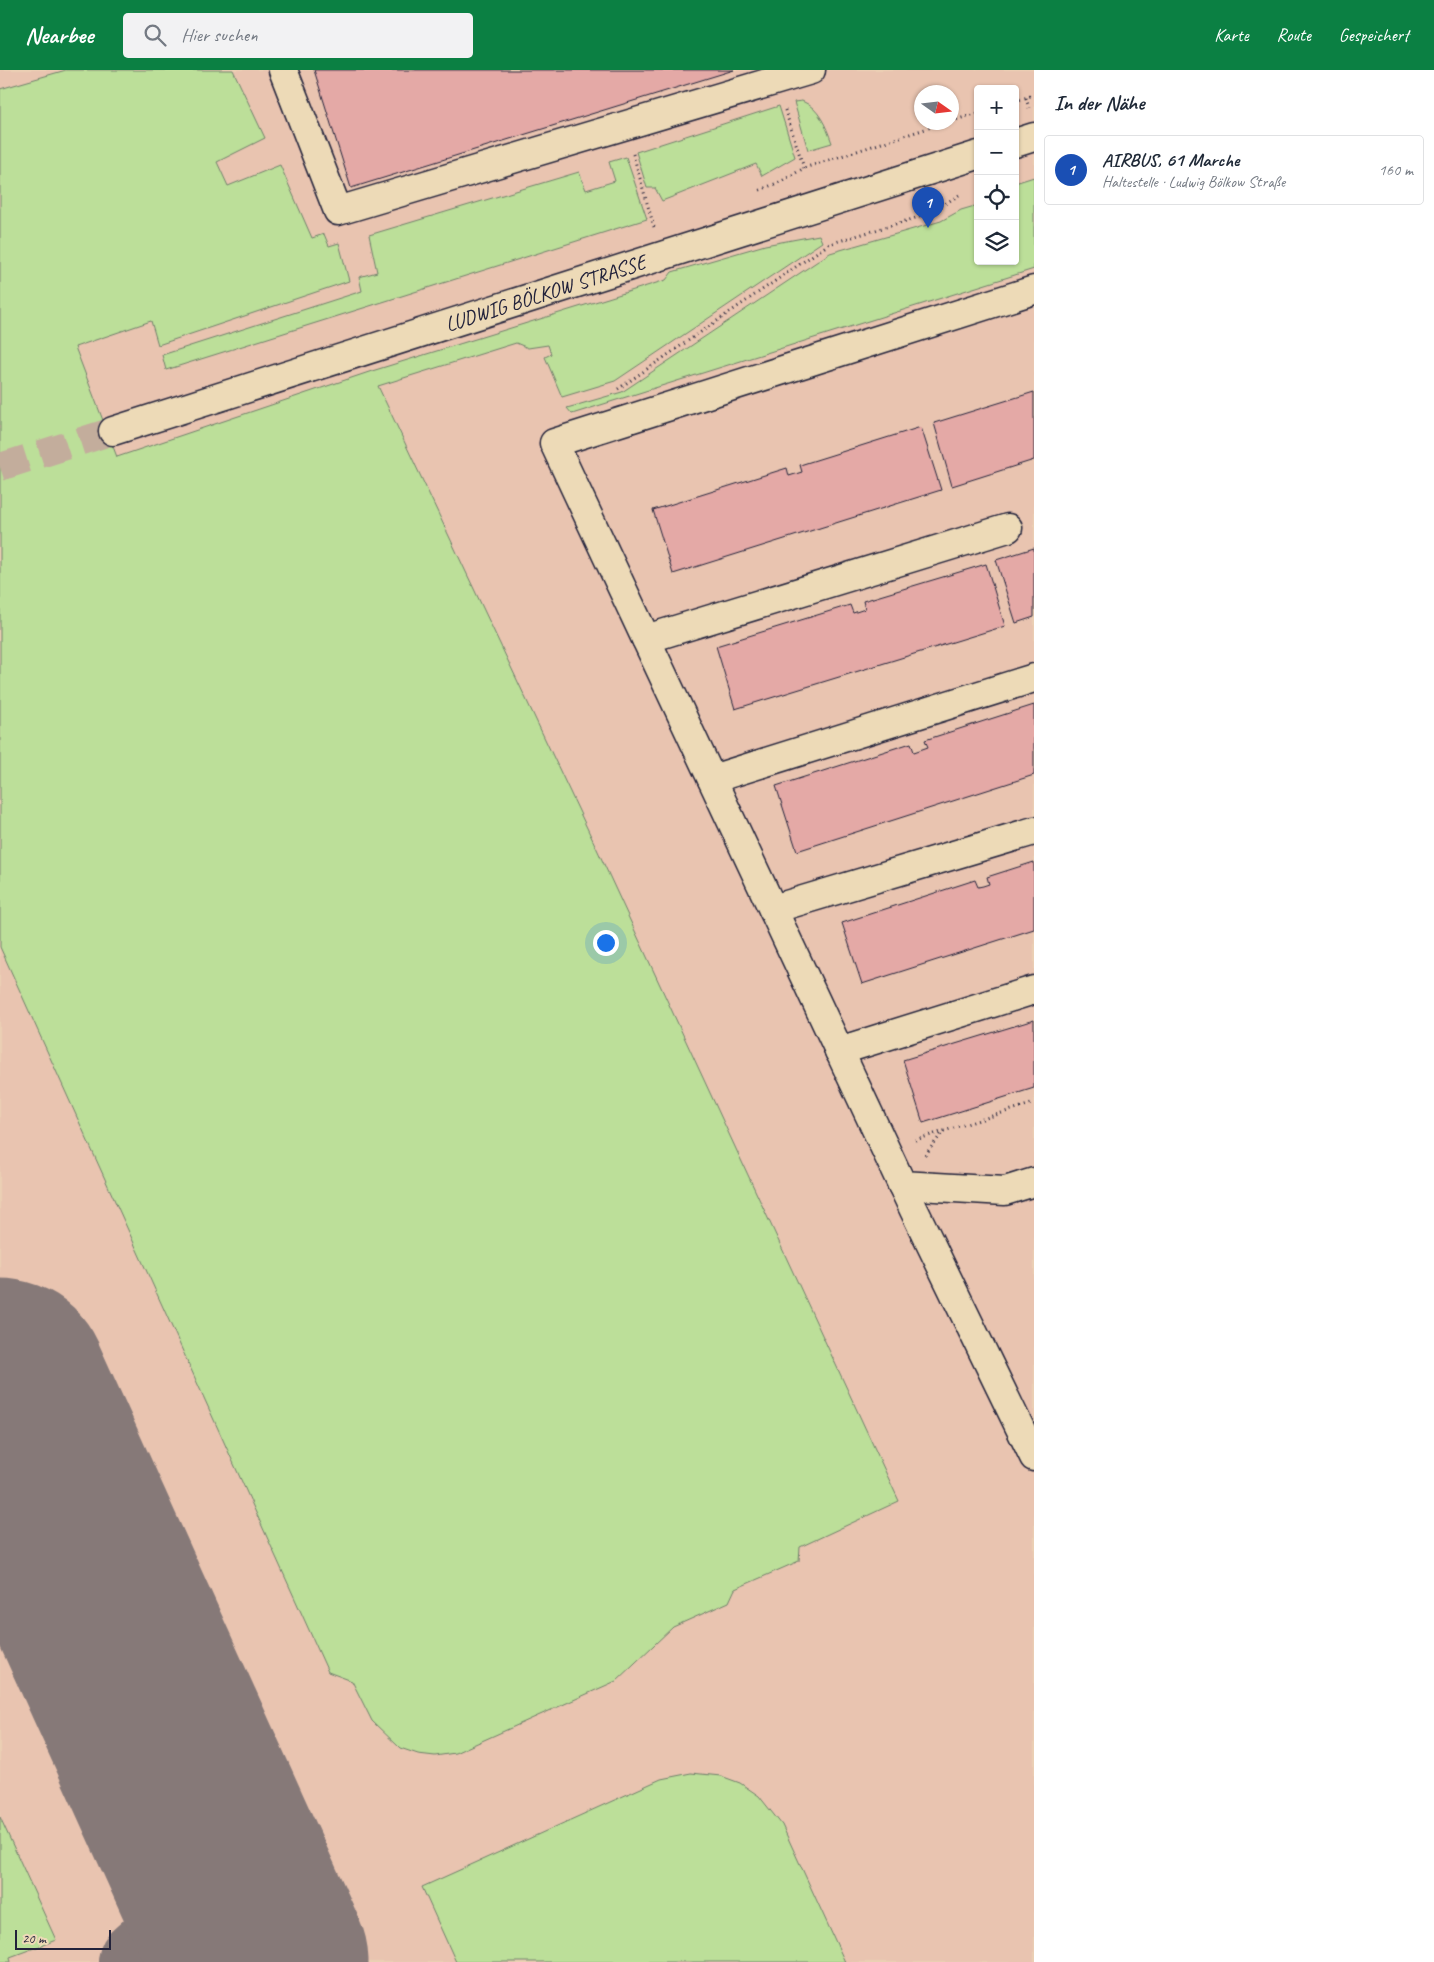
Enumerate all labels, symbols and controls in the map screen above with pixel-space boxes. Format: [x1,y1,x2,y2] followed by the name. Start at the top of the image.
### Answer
[123,13,473,58] search box
[25,20,93,50] text: Nearbee
[141,21,169,49] icon: search
[181,23,257,47] text: Hier suchen
[1214,24,1249,46] text: Karte
[1277,24,1311,46] text: Route
[1339,24,1409,46] text: Gespeichert
[914,85,959,130] north arrow
[974,85,1019,265] map controls
[974,85,1019,130] button: +
[1054,90,1144,116] text: In der Nähe
[974,130,1019,175] button: −
[1102,148,1239,172] text: AIRBUS, 61 Marche
[1067,160,1075,180] text: 1
[1379,160,1413,180] text: 160 m
[1102,172,1285,192] text: Haltestelle · Ludwig Bölkow Straße
[974,175,1019,220] button: locate
[912,187,944,228] pin: 1
[974,220,1019,265] button: layers
[442,248,651,337] street label: LUDWIG BÖLKOW STRASSE
[593,930,619,956] your location
[15,1927,111,1950] scale bar
[22,1930,46,1947] text: 20 m

